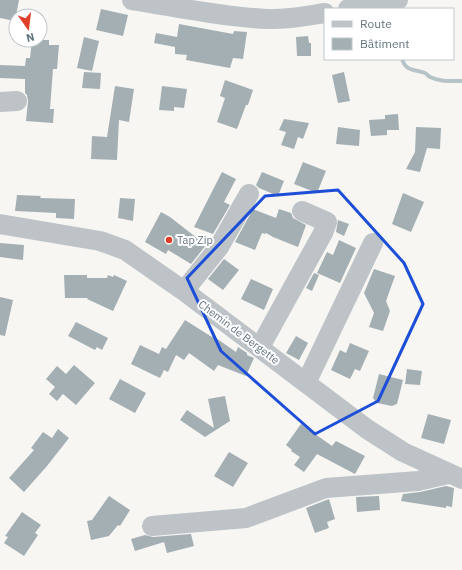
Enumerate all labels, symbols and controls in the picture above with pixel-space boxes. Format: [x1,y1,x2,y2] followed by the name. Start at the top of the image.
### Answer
[8,8,48,48] north arrow
[324,8,454,60] legend
[360,16,392,31] text: Route
[25,30,36,45] text: N
[360,36,410,51] text: Bâtiment
[177,233,213,247] place label: Tap Zip
[164,235,174,245] marker: Tap Zip
[196,297,282,367] street label: Chemin de Bergette

